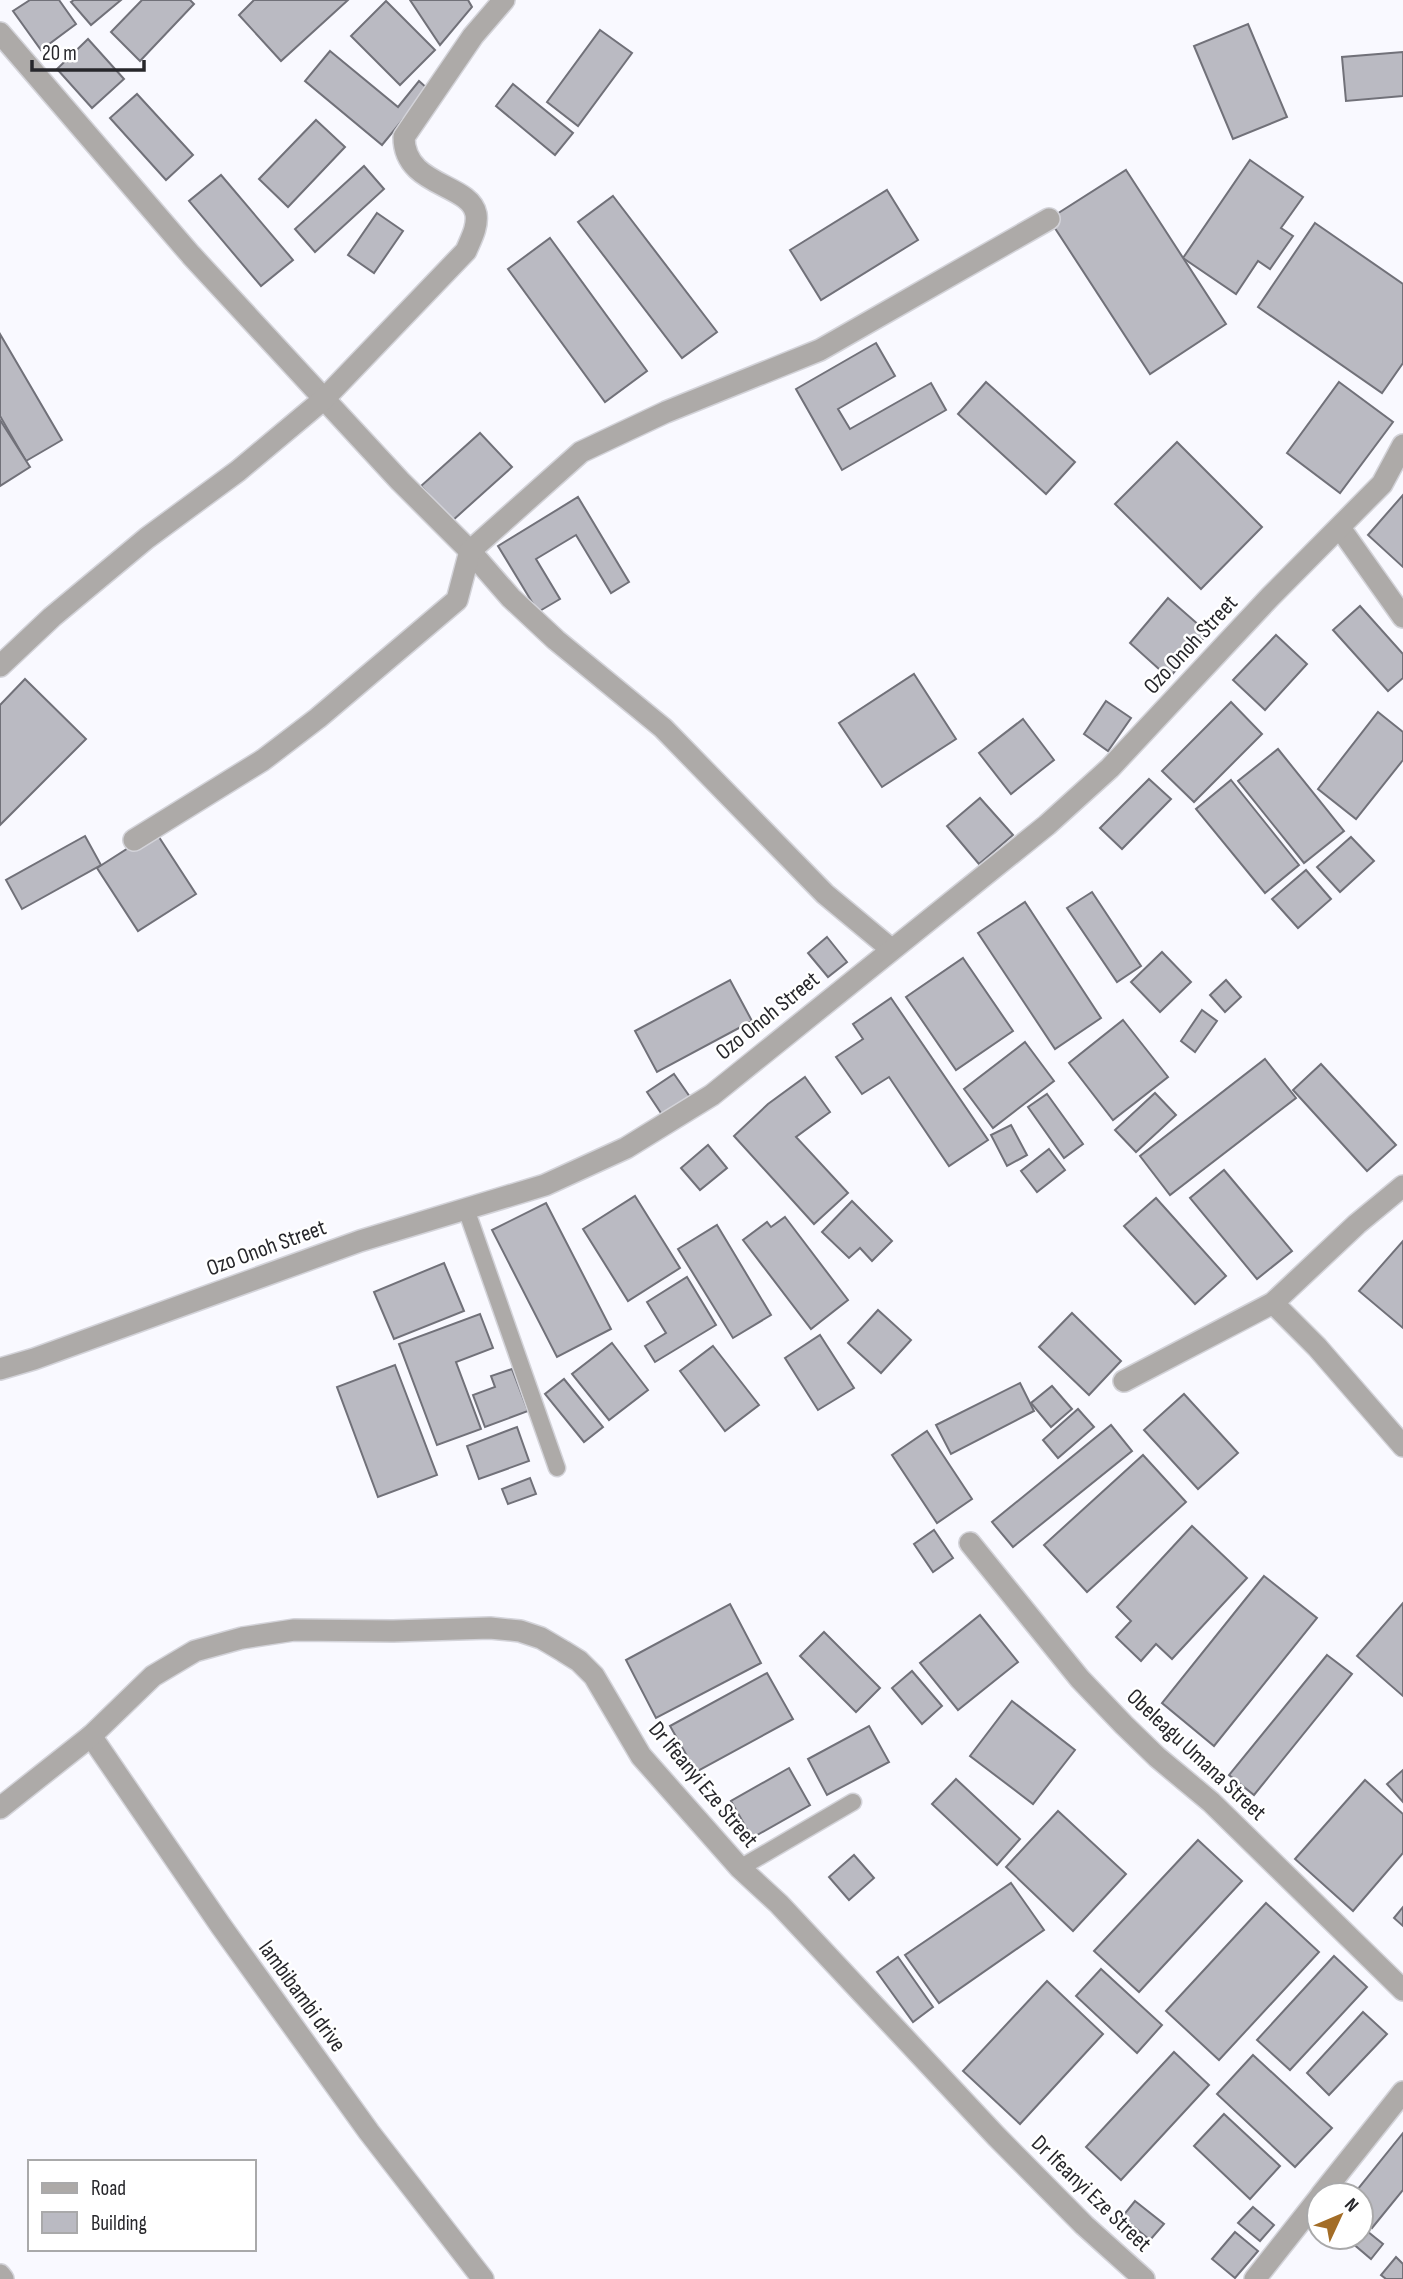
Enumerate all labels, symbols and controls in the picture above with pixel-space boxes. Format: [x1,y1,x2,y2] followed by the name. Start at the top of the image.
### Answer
[32,28,144,72] scale bar
[42,41,77,66] text: 20 m
[1138,589,1244,700] street label: Ozo Onoh Street
[710,965,825,1066] street label: Ozo Onoh Street
[203,1213,330,1283] street label: Ozo Onoh Street
[1121,1683,1272,1827] street label: Obeleagu Umana Street
[642,1716,764,1853] street label: Dr Ifeanyi Eze Street
[252,1935,352,2058] street label: lambibambi drive
[1026,2129,1157,2258] street label: Dr Ifeanyi Eze Street
[28,2160,256,2251] legend
[91,2176,126,2201] text: Road
[1305,2181,1375,2251] north arrow
[1339,2194,1363,2217] text: N
[91,2211,147,2236] text: Building

